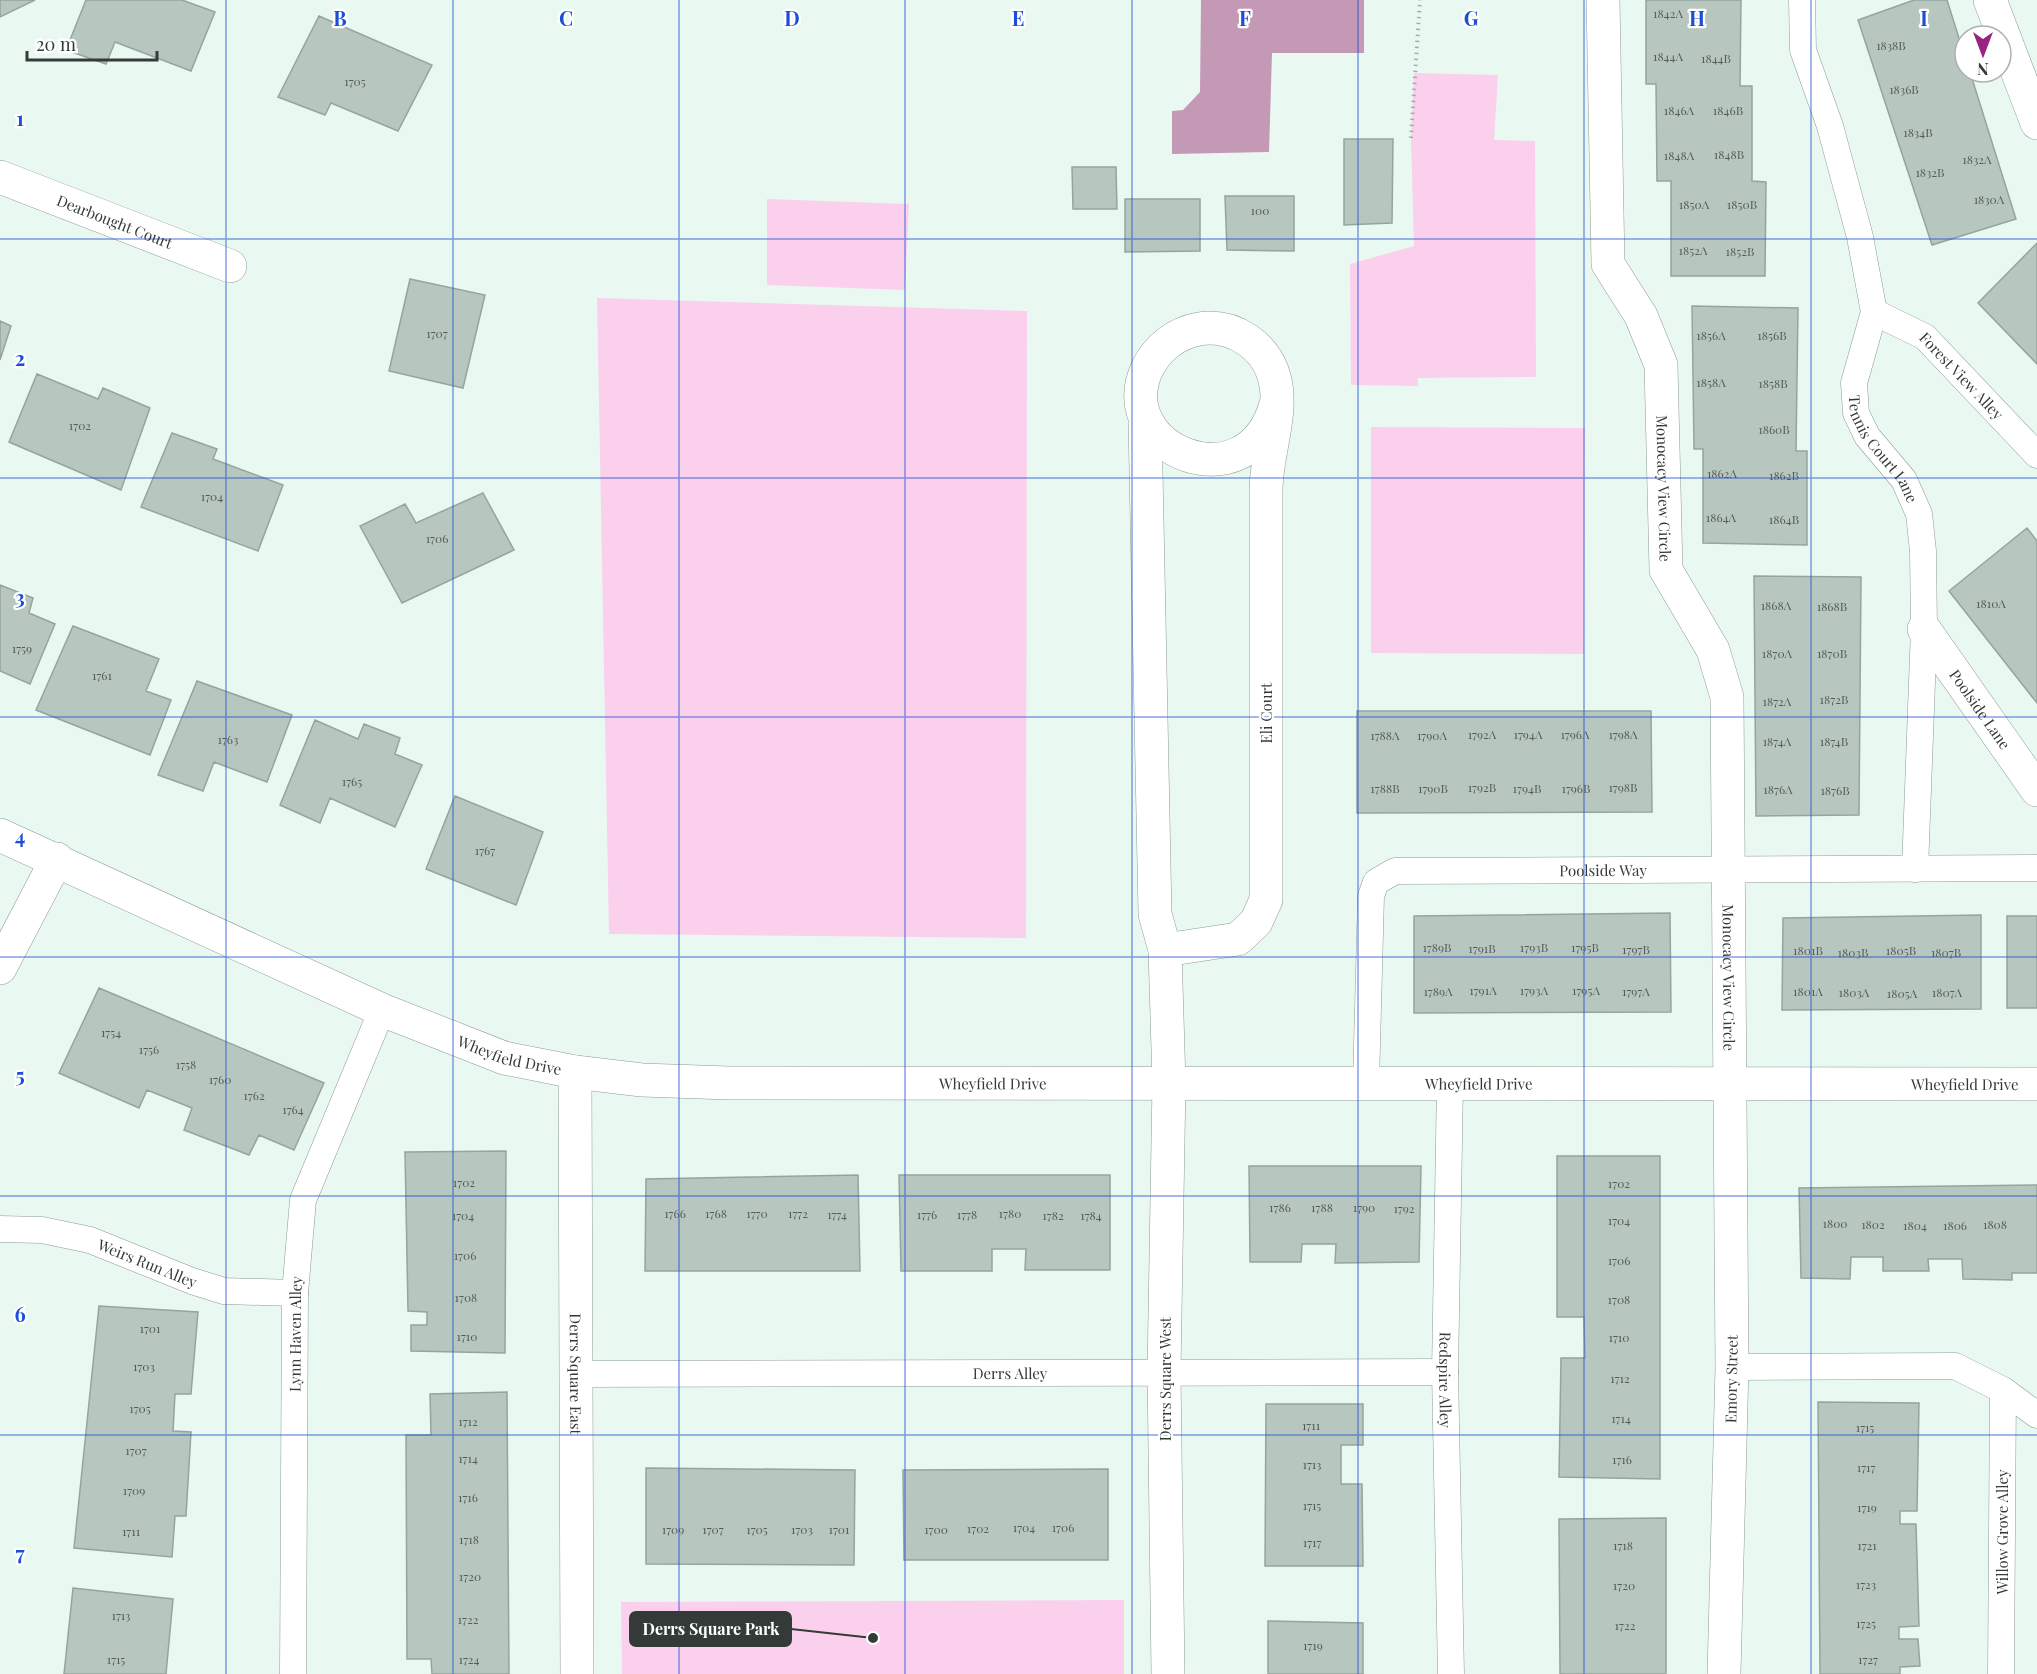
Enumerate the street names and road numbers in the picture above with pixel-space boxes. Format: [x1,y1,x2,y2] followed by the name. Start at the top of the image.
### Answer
[54,190,176,253] street label: Dearbought Court
[1915,327,2008,424] street label: Forest View Alley
[1845,394,1923,506] street label: Tennis Court Lane
[1652,415,1676,562] street label: Monocacy View Circle
[1945,665,2015,753] street label: Poolside Lane
[1256,682,1276,743] street label: Eli Court
[1559,860,1647,880] street label: Poolside Way
[1719,904,1740,1051] street label: Monocacy View Circle
[454,1030,563,1079] street label: Wheyfield Drive
[938,1073,1047,1093] street label: Wheyfield Drive
[1424,1074,1533,1094] street label: Wheyfield Drive
[1910,1074,2019,1094] street label: Wheyfield Drive
[94,1234,200,1292] street label: Weirs Run Alley
[284,1275,306,1392] street label: Lynn Haven Alley
[566,1313,586,1435] street label: Derrs Square East
[1155,1316,1175,1441] street label: Derrs Square West
[1435,1332,1456,1429] street label: Redspire Alley
[1720,1334,1742,1423] street label: Emory Street
[973,1363,1048,1383] street label: Derrs Alley
[1992,1469,2012,1595] street label: Willow Grove Alley

